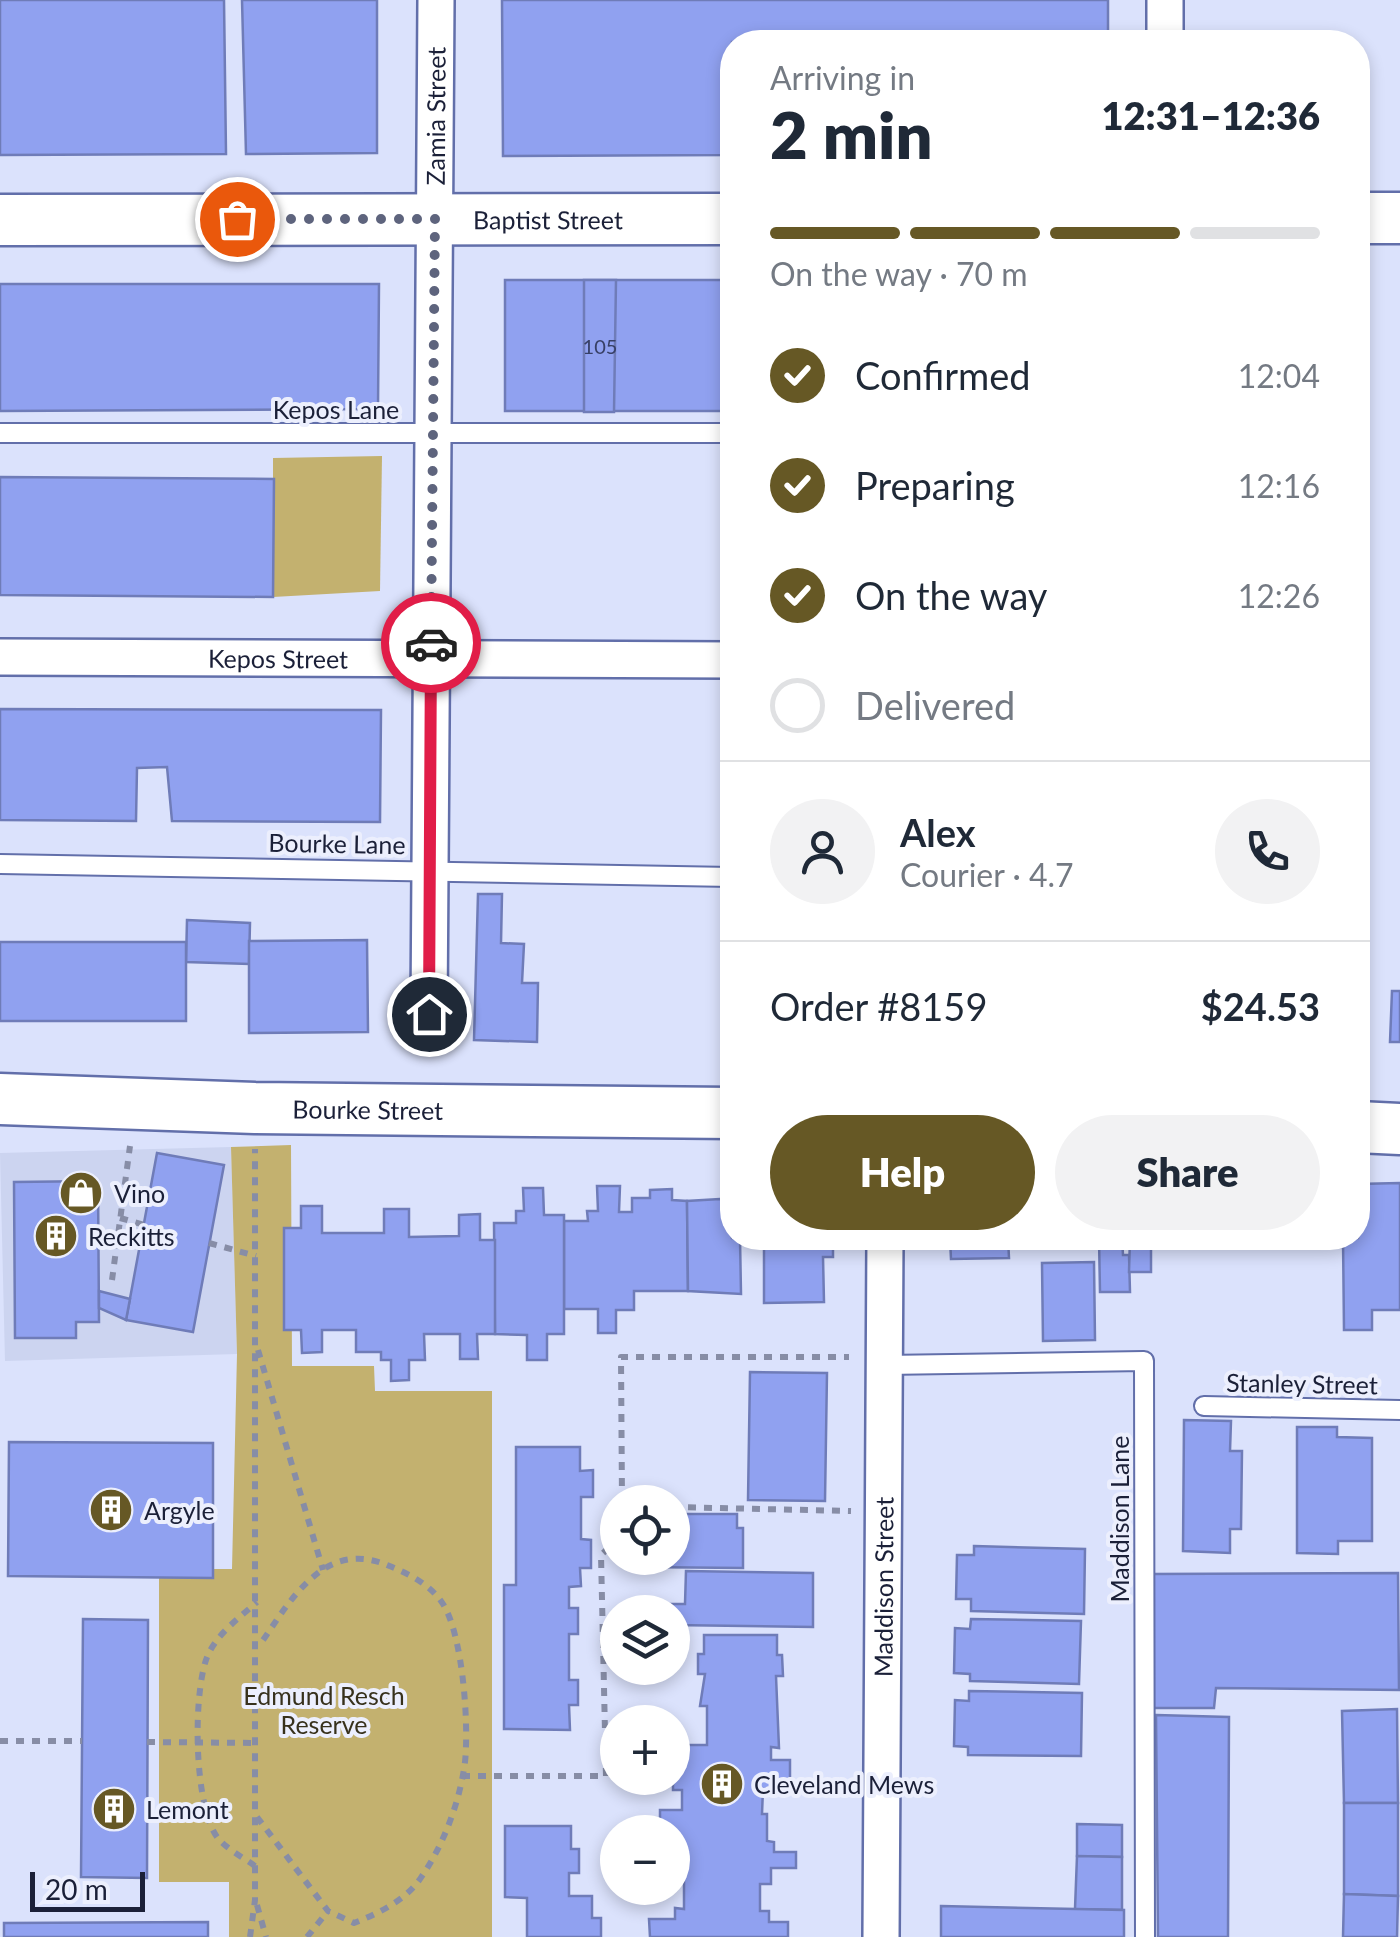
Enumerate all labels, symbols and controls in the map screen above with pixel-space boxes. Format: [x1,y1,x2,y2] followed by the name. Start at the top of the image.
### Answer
[420,47,451,185] street label: Zamia Street
[770,58,915,97] text: Arriving in
[1101,92,1320,138] text: 12:31–12:36
[770,95,932,173] text: 2 min
[195,177,280,262] pin
[210,192,265,247] icon: bag
[473,204,623,234] street label: Baptist Street
[770,254,1028,293] text: On the way · 70 m
[583,334,617,358] house number: 105
[770,348,825,403] icon: check
[855,352,1031,398] text: Confirmed
[1238,356,1320,395] text: 12:04
[273,394,399,424] street label: Kepos Lane
[770,458,825,513] icon: check
[855,462,1015,508] text: Preparing
[1238,466,1320,505] text: 12:16
[770,568,825,623] icon: check
[855,572,1047,618] text: On the way
[1238,576,1320,615] text: 12:26
[381,593,481,693] courier
[404,616,459,671] icon: car
[208,643,348,673] street label: Kepos Street
[855,682,1015,728] text: Delivered
[770,799,875,904] button: person
[1215,799,1320,904] button: phone
[900,809,976,855] text: Alex
[268,827,406,859] street label: Bourke Lane
[900,855,1074,894] text: Courier · 4.7
[387,972,472,1057] pin
[770,983,987,1029] text: Order #8159
[1201,983,1320,1029] text: $24.53
[402,987,457,1042] icon: home
[292,1093,443,1125] street label: Bourke Street
[770,1115,1035,1230] button: Help
[1055,1115,1320,1230] button: Share
[58,1170,104,1216] shop icon: Vino
[114,1178,165,1208] place label: Vino
[33,1213,79,1259] building icon: Reckitts
[88,1221,175,1251] place label: Reckitts
[1226,1367,1378,1399] street label: Stanley Street
[1104,1435,1134,1603] street label: Maddison Lane
[600,1485,690,1905] map controls
[600,1485,690,1575] button: locate
[88,1487,134,1533] building icon: Argyle
[144,1495,215,1525] place label: Argyle
[867,1497,899,1677] street label: Maddison Street
[600,1595,690,1685] button: layers
[243,1680,405,1739] park label: Edmund Resch Reserve
[600,1705,690,1795] button: +
[699,1761,745,1807] building icon: Cleveland Mews
[754,1769,934,1799] place label: Cleveland Mews
[91,1786,137,1832] building icon: Lemont
[146,1794,229,1824] place label: Lemont
[600,1815,690,1905] button: −
[30,1867,145,1912] scale bar
[45,1872,108,1906] text: 20 m

